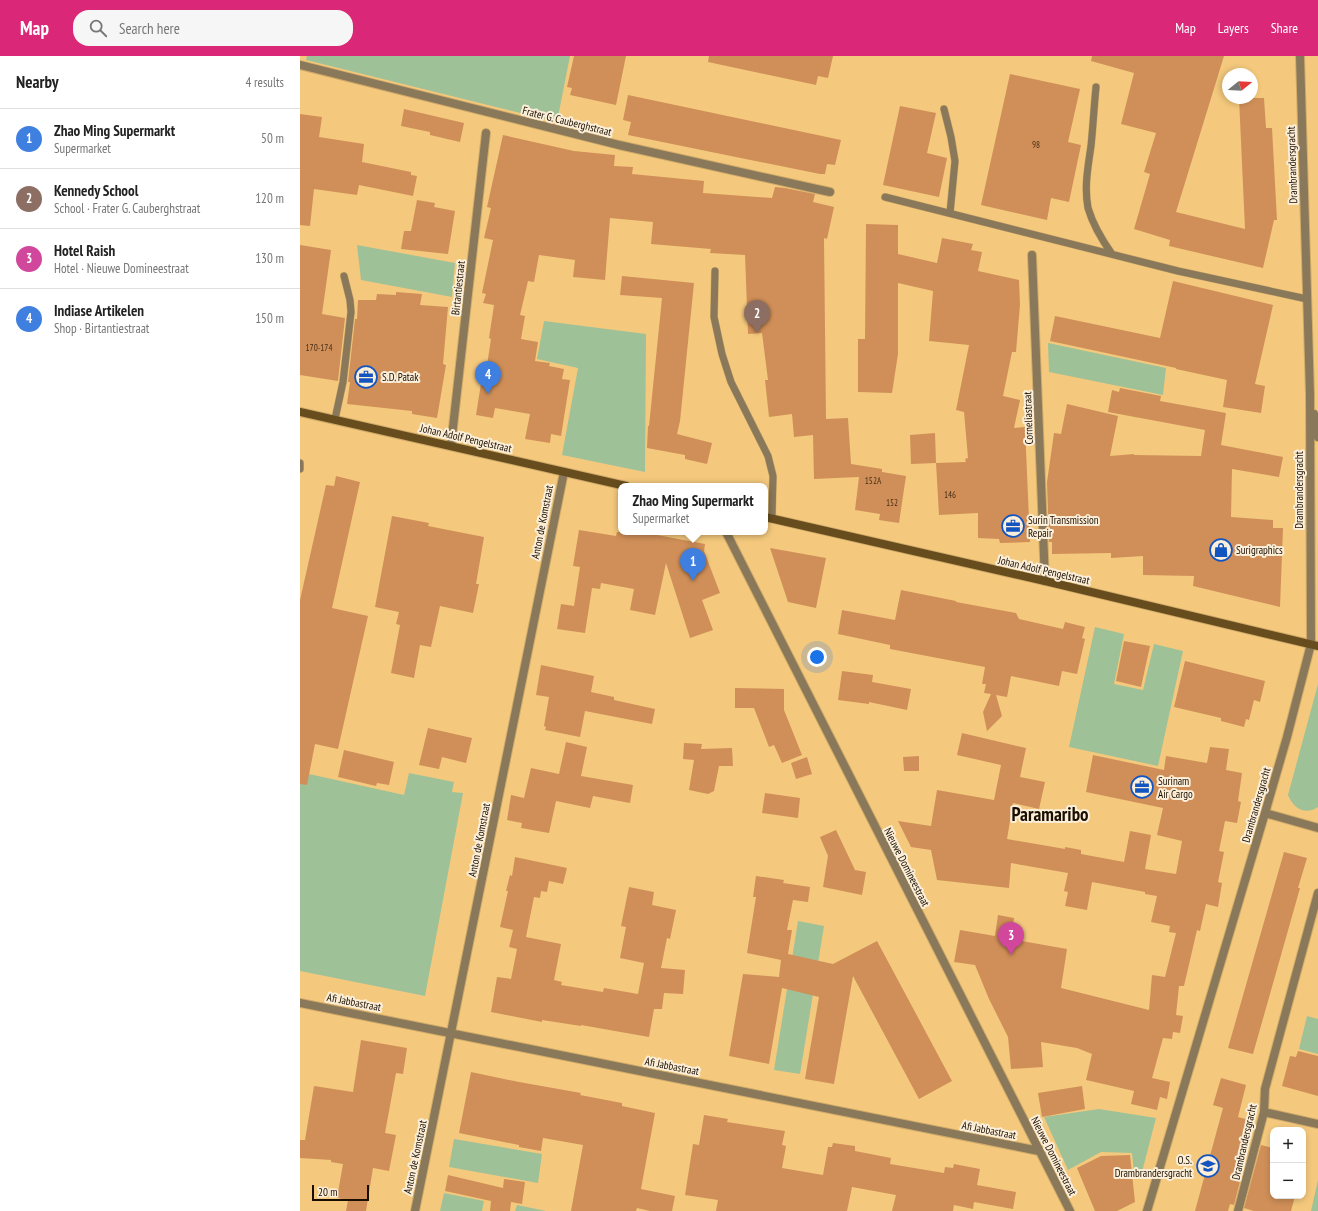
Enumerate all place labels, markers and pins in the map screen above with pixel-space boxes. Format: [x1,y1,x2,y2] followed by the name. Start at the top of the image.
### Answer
[744,300,770,333] pin: 2
[475,361,501,394] pin: 4
[353,364,379,390] office icon: S.D. Patak
[382,370,419,384] place label: S.D. Patak
[1000,513,1026,539] office icon: Surin Transmission Repair
[1028,513,1099,540] place label: Surin Transmission Repair
[1208,537,1234,563] shop icon: Surigraphics
[1236,543,1283,557] place label: Surigraphics
[680,548,706,581] pin: 1
[1129,774,1155,800] office icon: Surinam Air Cargo
[1158,774,1193,801] place label: Surinam Air Cargo
[998,922,1024,955] pin: 3
[1115,1153,1192,1180] place label: O.S. Drambrandersgracht
[1195,1153,1221,1179] school or university icon: O.S. Drambrandersgracht

